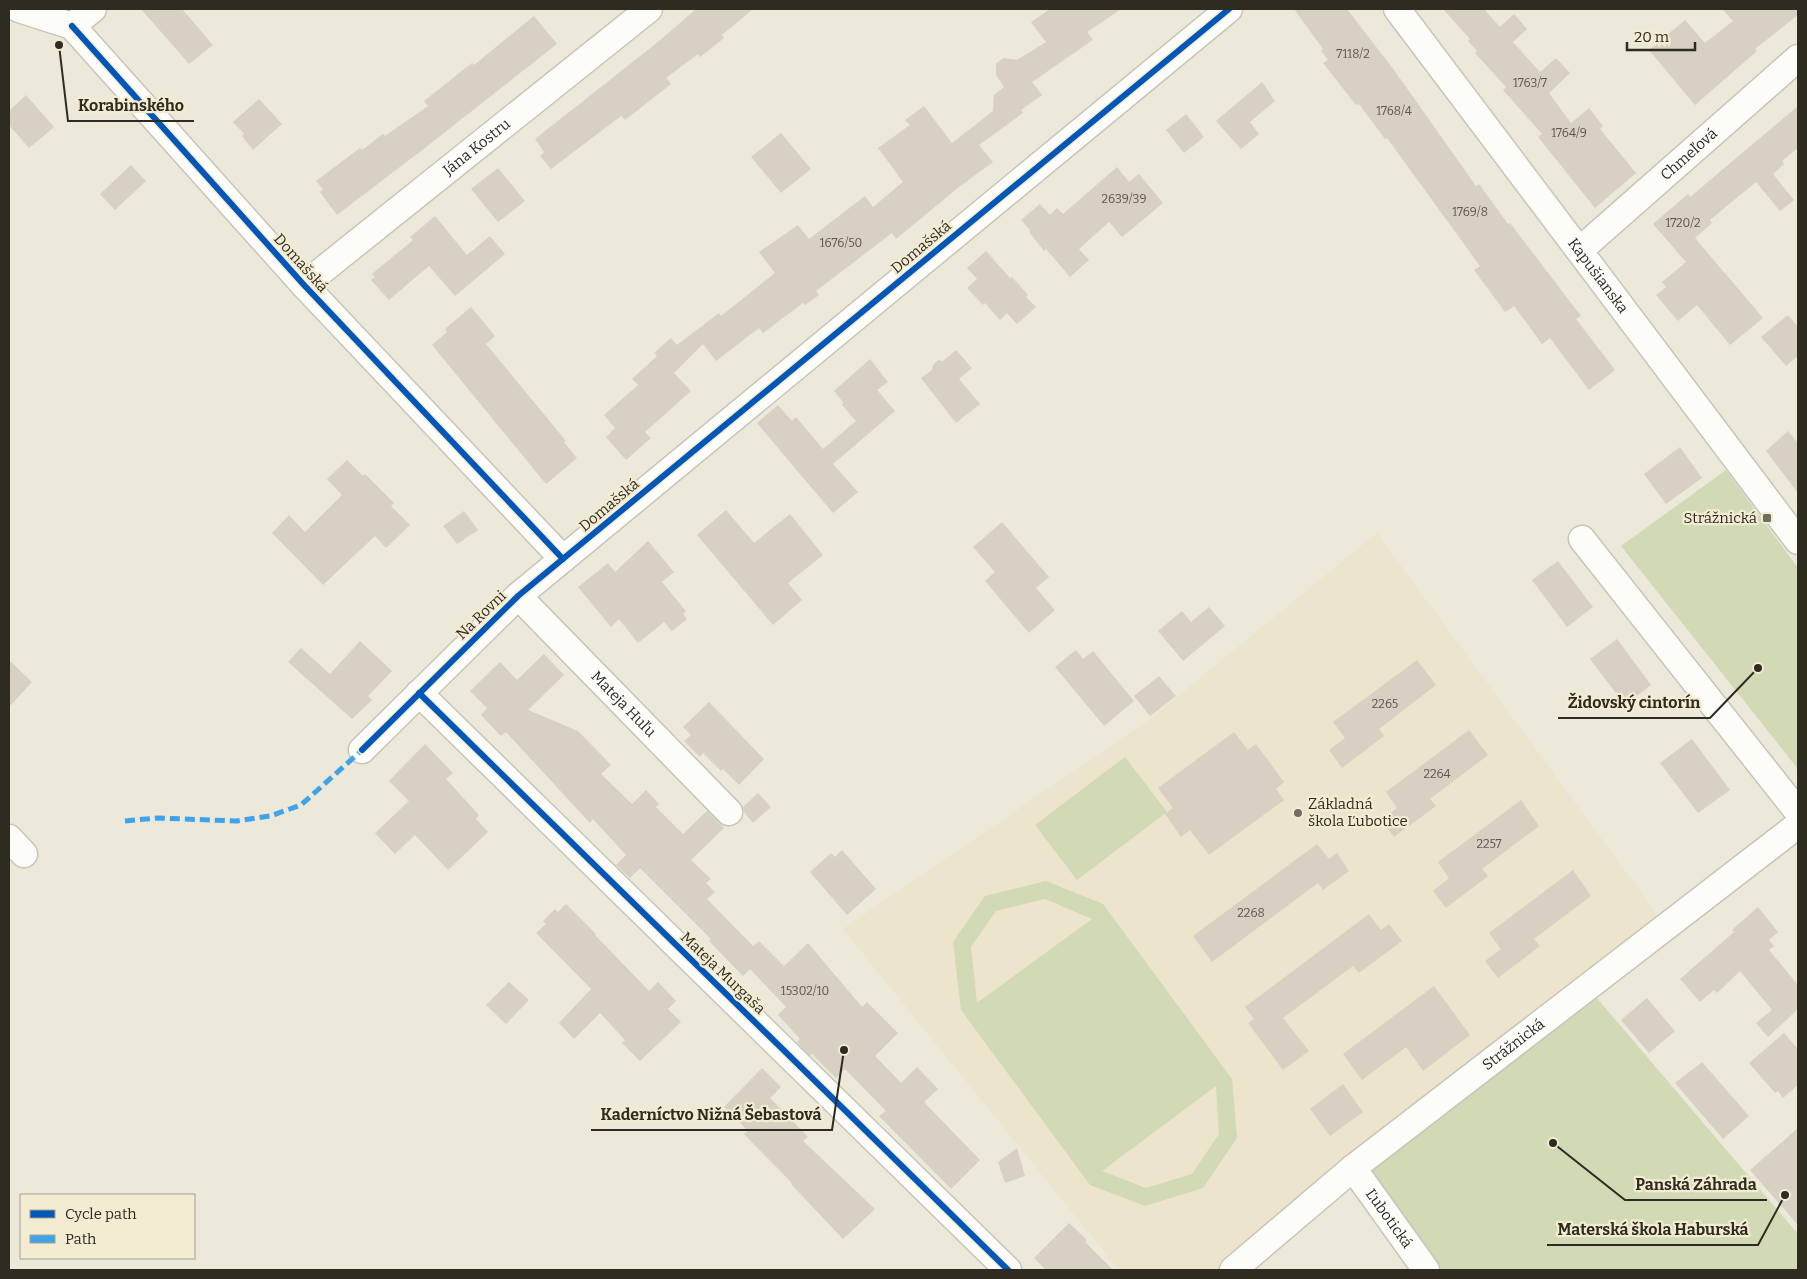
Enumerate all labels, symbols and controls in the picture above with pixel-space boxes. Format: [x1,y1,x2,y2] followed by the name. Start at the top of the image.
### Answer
[1627,20,1694,52] scale bar
[1634,28,1670,46] text: 20 m
[1336,47,1370,61] house number: 7118/2
[1513,76,1547,90] house number: 1763/7
[68,90,194,121] callout: Korabinského
[78,96,184,115] text: Korabinského
[1376,104,1412,118] house number: 1768/4
[439,115,514,180] street label: Jána Kostru
[1657,124,1721,184] street label: Chmeľová
[1551,126,1587,140] house number: 1764/9
[1102,192,1146,206] house number: 2639/39
[1452,205,1488,219] house number: 1769/8
[1665,216,1701,230] house number: 1720/2
[887,217,955,277] street label: Domašská
[270,230,332,296] street label: Domašská
[1564,235,1632,317] street label: Kapušianska
[820,236,862,250] house number: 1676/50
[575,475,643,535] street label: Domašská
[1683,509,1757,527] place label: Strážnická
[1761,512,1773,524] marker: Strážnická
[452,586,510,643] street label: Na Rovni
[587,667,660,741] street label: Mateja Huľu
[1558,687,1710,718] callout: Židovský cintorín
[1568,692,1701,712] text: Židovský cintorín
[1372,697,1398,711] house number: 2265
[1423,767,1451,781] house number: 2264
[1308,795,1408,830] place label: Základná škola Ľubotice
[1292,807,1304,819] marker: Základná škola Ľubotice
[1476,837,1502,851] house number: 2257
[1237,906,1265,920] house number: 2268
[677,928,769,1018] street label: Mateja Murgaša
[781,984,829,998] house number: 15302/10
[1479,1015,1548,1074] street label: Strážnická
[591,1099,832,1130] callout: Kaderníctvo Nižná Šebastová
[601,1104,821,1124] text: Kaderníctvo Nižná Šebastová
[1625,1169,1767,1200] callout: Panská Záhrada
[1635,1175,1757,1194] text: Panská Záhrada
[1362,1185,1416,1252] street label: Ľubotická
[20,1194,195,1259] legend
[65,1205,137,1223] text: Cycle path
[1547,1214,1758,1245] callout: Materská škola Haburská
[1557,1220,1749,1239] text: Materská škola Haburská
[65,1230,97,1248] text: Path

